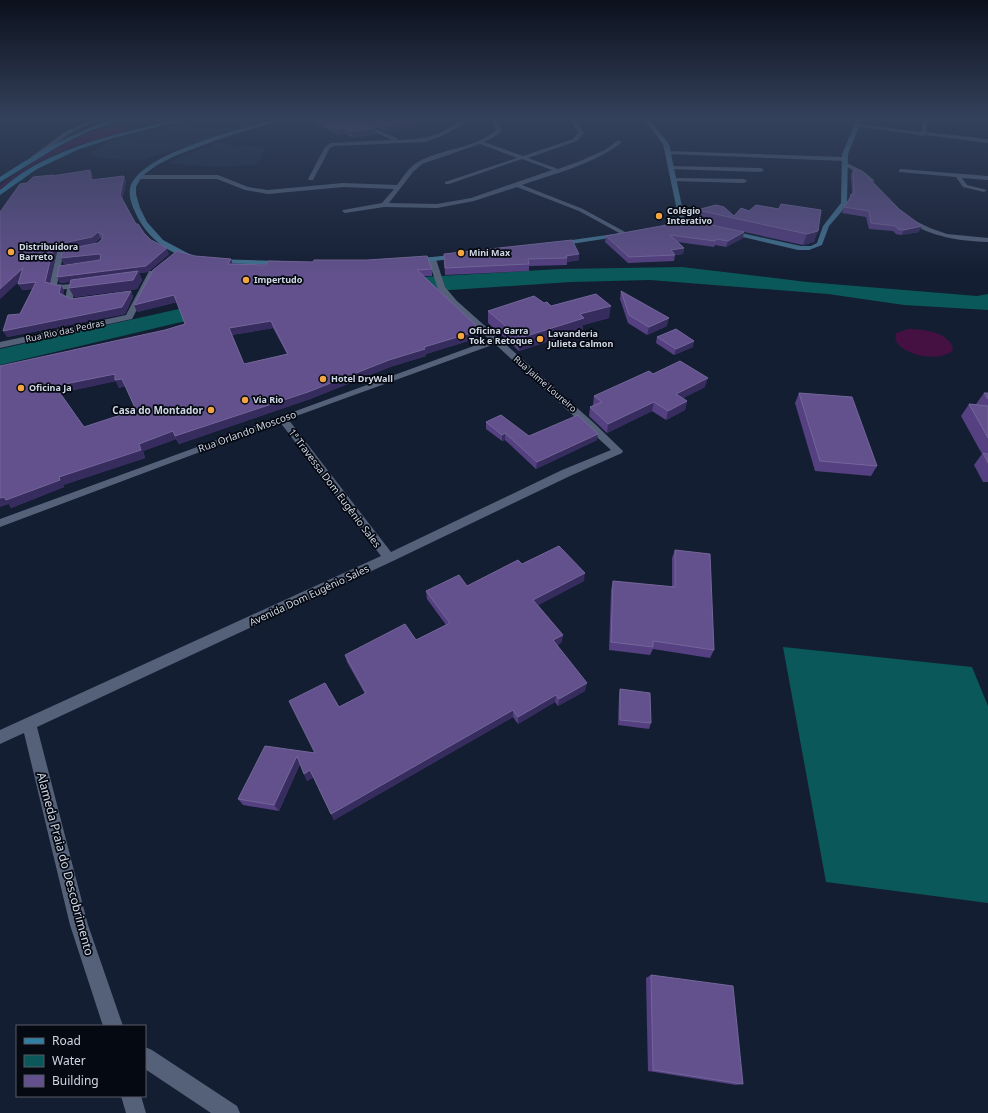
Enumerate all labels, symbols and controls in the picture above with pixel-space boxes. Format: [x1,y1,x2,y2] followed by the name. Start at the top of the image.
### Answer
[667,204,713,227] place label: Colégio Interativo
[654,211,664,221] marker: Colégio Interativo
[19,240,78,263] place label: Distribuidora Barreto
[469,246,511,259] place label: Mini Max
[6,247,16,257] marker: Distribuidora Barreto
[456,248,466,258] marker: Mini Max
[254,273,303,286] place label: Impertudo
[241,275,251,285] marker: Impertudo
[24,316,106,345] street label: Rua Rio das Pedras
[469,324,533,347] place label: Oficina Garra Tok e Retoque
[547,327,613,350] place label: Lavanderia Julieta Calmon
[456,331,466,341] marker: Oficina Garra Tok e Retoque
[535,334,545,344] marker: Lavanderia Julieta Calmon
[511,353,580,415] street label: Rua Jaime Loureiro
[331,372,393,385] place label: Hotel DryWall
[318,374,328,384] marker: Hotel DryWall
[29,381,72,394] place label: Oficina Ja
[16,383,26,393] marker: Oficina Ja
[253,393,284,406] place label: Via Rio
[240,395,250,405] marker: Via Rio
[112,403,204,417] place label: Casa do Montador
[206,405,216,415] marker: Casa do Montador
[196,407,298,455] street label: Rua Orlando Moscoso
[286,426,384,550] street label: 1ª Travessa Dom Eugênio Sales
[247,561,371,629] street label: Avenida Dom Eugênio Sales
[33,770,98,957] street label: Alameda Praia do Descobrimento
[16,1025,146,1097] legend
[52,1032,81,1049] text: Road
[52,1052,86,1069] text: Water
[52,1072,99,1089] text: Building

